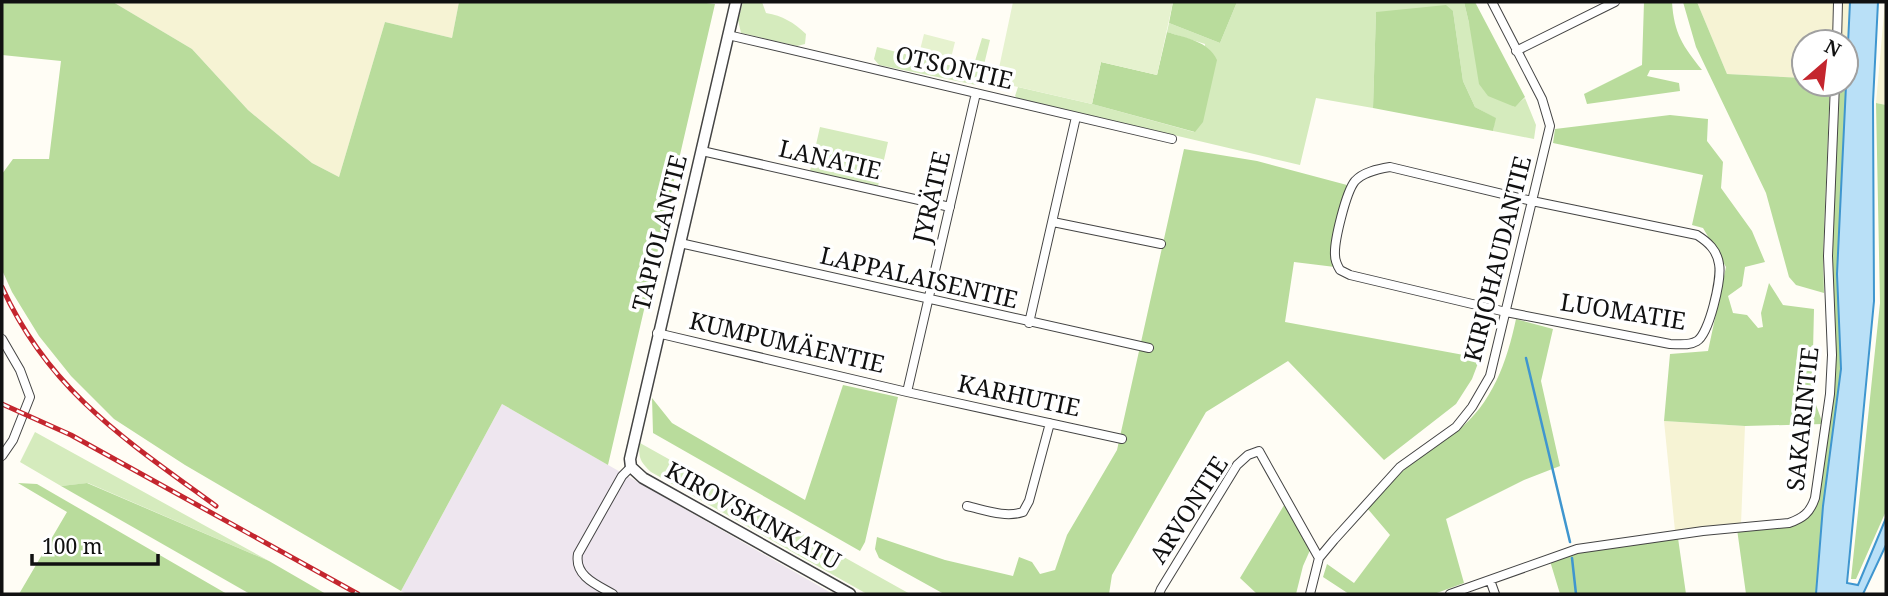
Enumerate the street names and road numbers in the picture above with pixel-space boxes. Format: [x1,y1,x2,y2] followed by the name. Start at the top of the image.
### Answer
[892,37,1016,96] street label: OTSONTIE
[776,131,885,186] street label: LANATIE
[904,148,957,247] street label: JYRÄTIE
[623,151,694,314] street label: TAPIOLANTIE
[1455,152,1538,365] street label: KIRJOHAUDANTIE
[817,238,1021,315] street label: LAPPALAISENTIE
[1558,284,1688,337] street label: LUOMATIE
[686,303,888,380] street label: KUMPUMÄENTIE
[1778,345,1825,492] street label: SAKARINTIE
[955,365,1083,424] street label: KARHUTIE
[1141,449,1235,569] street label: ARVONTIE
[660,453,847,577] street label: KIROVSKINKATU

